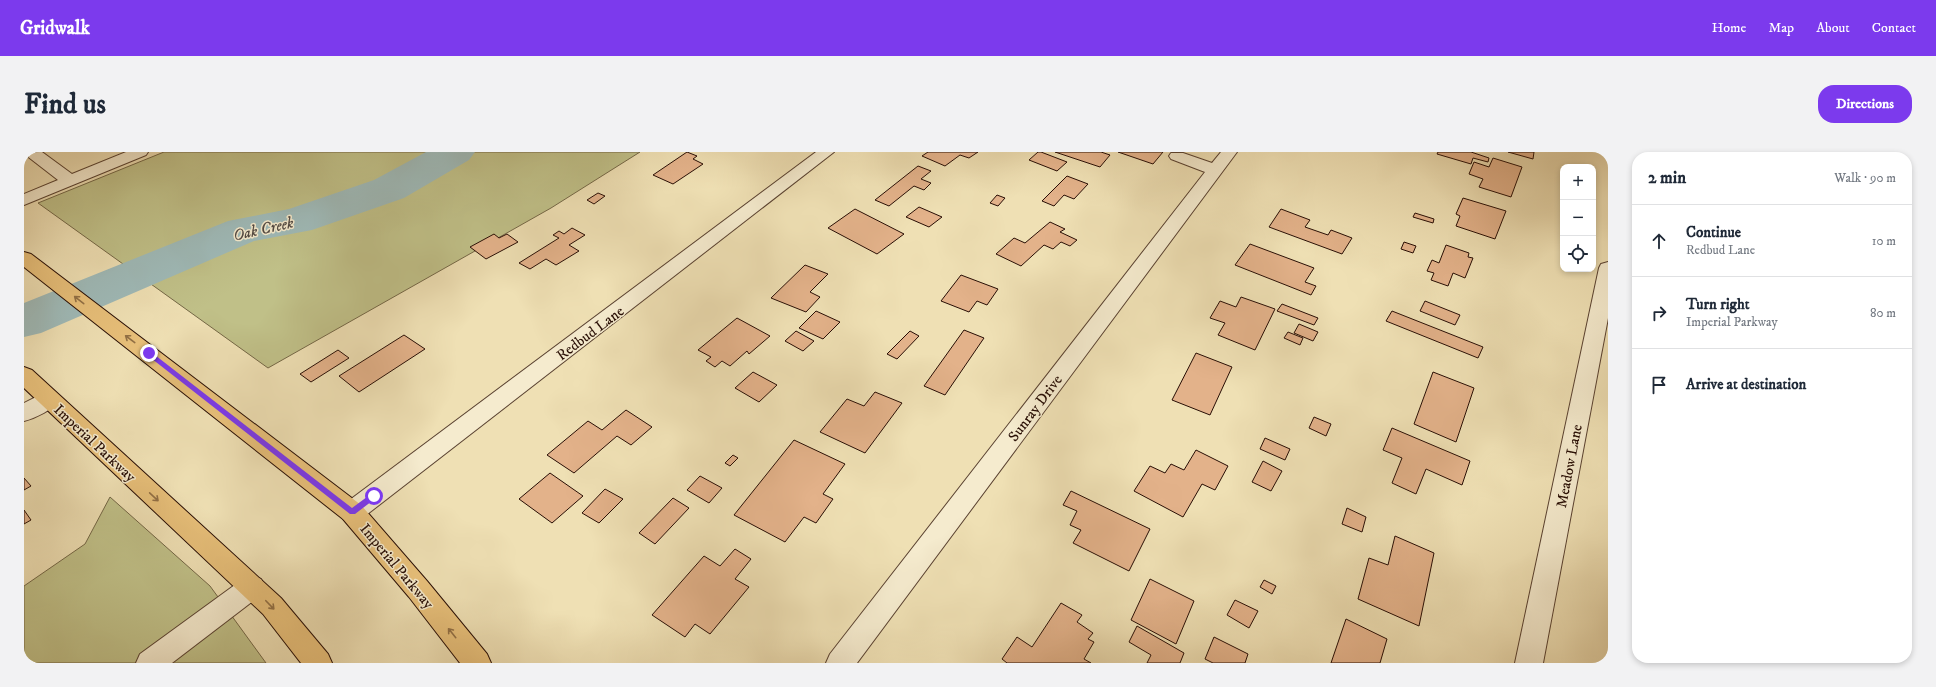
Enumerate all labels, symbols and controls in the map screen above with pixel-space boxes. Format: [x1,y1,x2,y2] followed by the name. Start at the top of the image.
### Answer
[20,17,90,40] text: Gridwalk
[1712,19,1746,37] text: Home
[1768,19,1794,37] text: Map
[1816,19,1850,37] text: About
[1872,19,1916,37] text: Contact
[1818,85,1912,123] button: Directions
[24,87,106,122] text: Find us
[1560,164,1596,272] map controls
[1560,164,1596,200] button: +
[1648,167,1686,189] text: 2 min
[1834,170,1896,186] text: Walk · 90 m
[1560,200,1596,236] button: −
[231,212,296,246] water label: Oak Creek
[1686,223,1741,242] text: Continue
[1648,230,1670,252] icon: ahead
[1872,233,1896,249] text: 10 m
[1560,236,1596,272] button: locate
[1686,242,1755,258] text: Redbud Lane
[1686,295,1749,314] text: Turn right
[74,296,85,304] one-way arrow
[553,302,628,365] street label: Redbud Lane
[1648,302,1670,324] icon: right
[1870,305,1896,321] text: 80 m
[1686,314,1778,330] text: Imperial Parkway
[125,335,136,343] one-way arrow
[140,344,158,362] route end
[1004,371,1067,445] street label: Sunray Drive
[1648,374,1670,396] icon: arrive
[1686,375,1806,394] text: Arrive at destination
[50,400,140,487] street label: Imperial Parkway
[1552,423,1587,510] street label: Meadow Lane
[365,487,383,505] route start
[149,492,159,501] one-way arrow
[355,520,438,614] street label: Imperial Parkway
[265,600,275,610] one-way arrow
[448,627,457,638] one-way arrow

